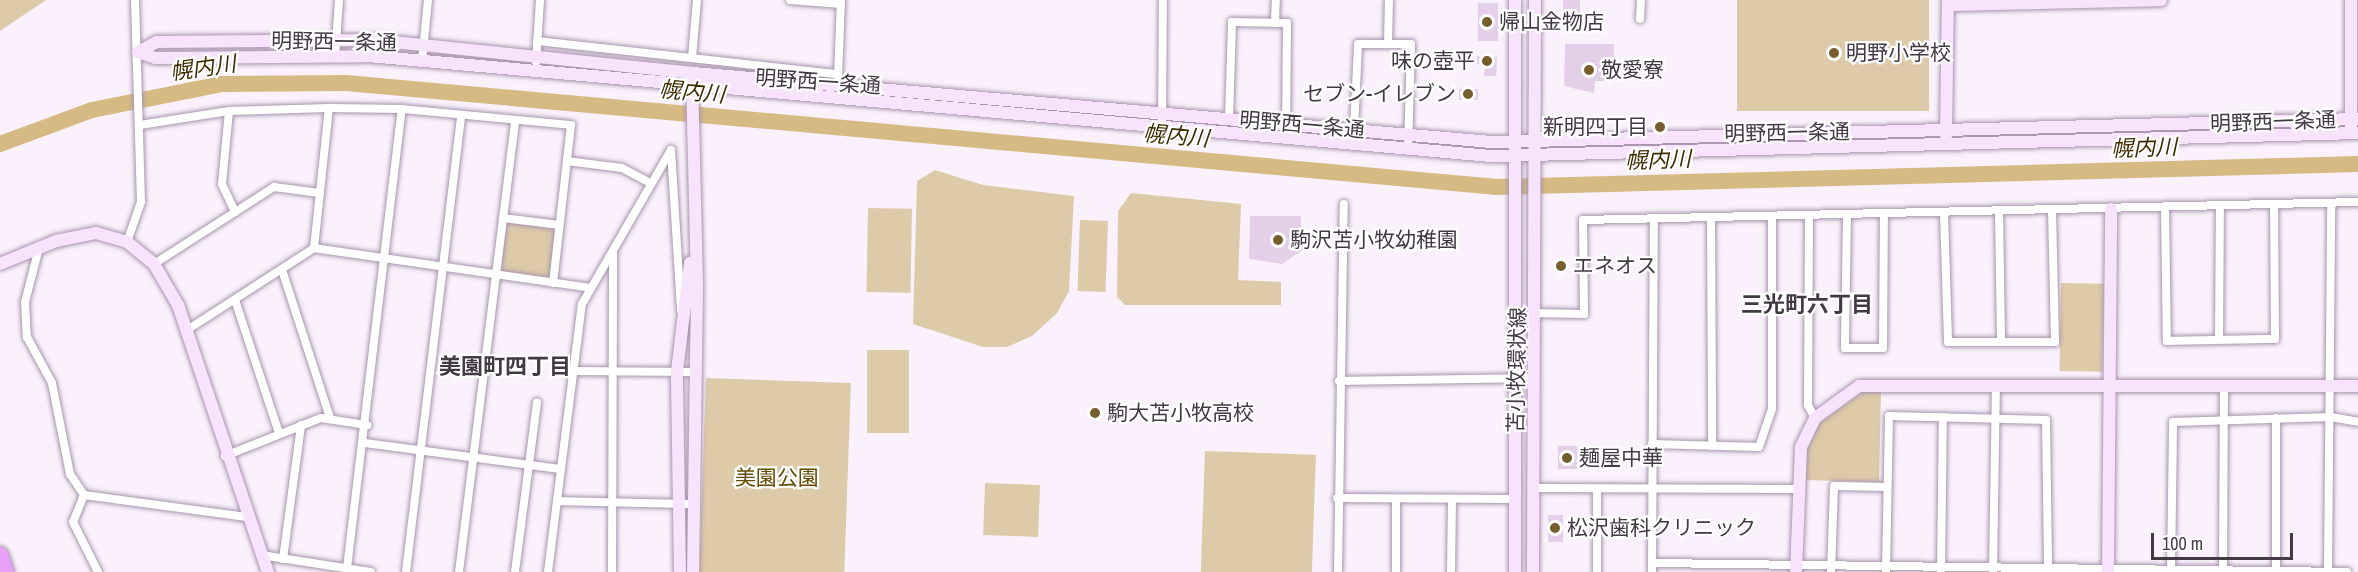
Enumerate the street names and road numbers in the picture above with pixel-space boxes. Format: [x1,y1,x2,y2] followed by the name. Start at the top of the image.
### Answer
[271,28,397,56] street label: 明野西一条通
[754,65,882,99] street label: 明野西一条通
[1238,107,1366,143] street label: 明野西一条通
[2210,107,2336,137] street label: 明野西一条通
[1724,119,1850,147] street label: 明野西一条通
[1503,307,1531,433] street label: 苫小牧環状線

